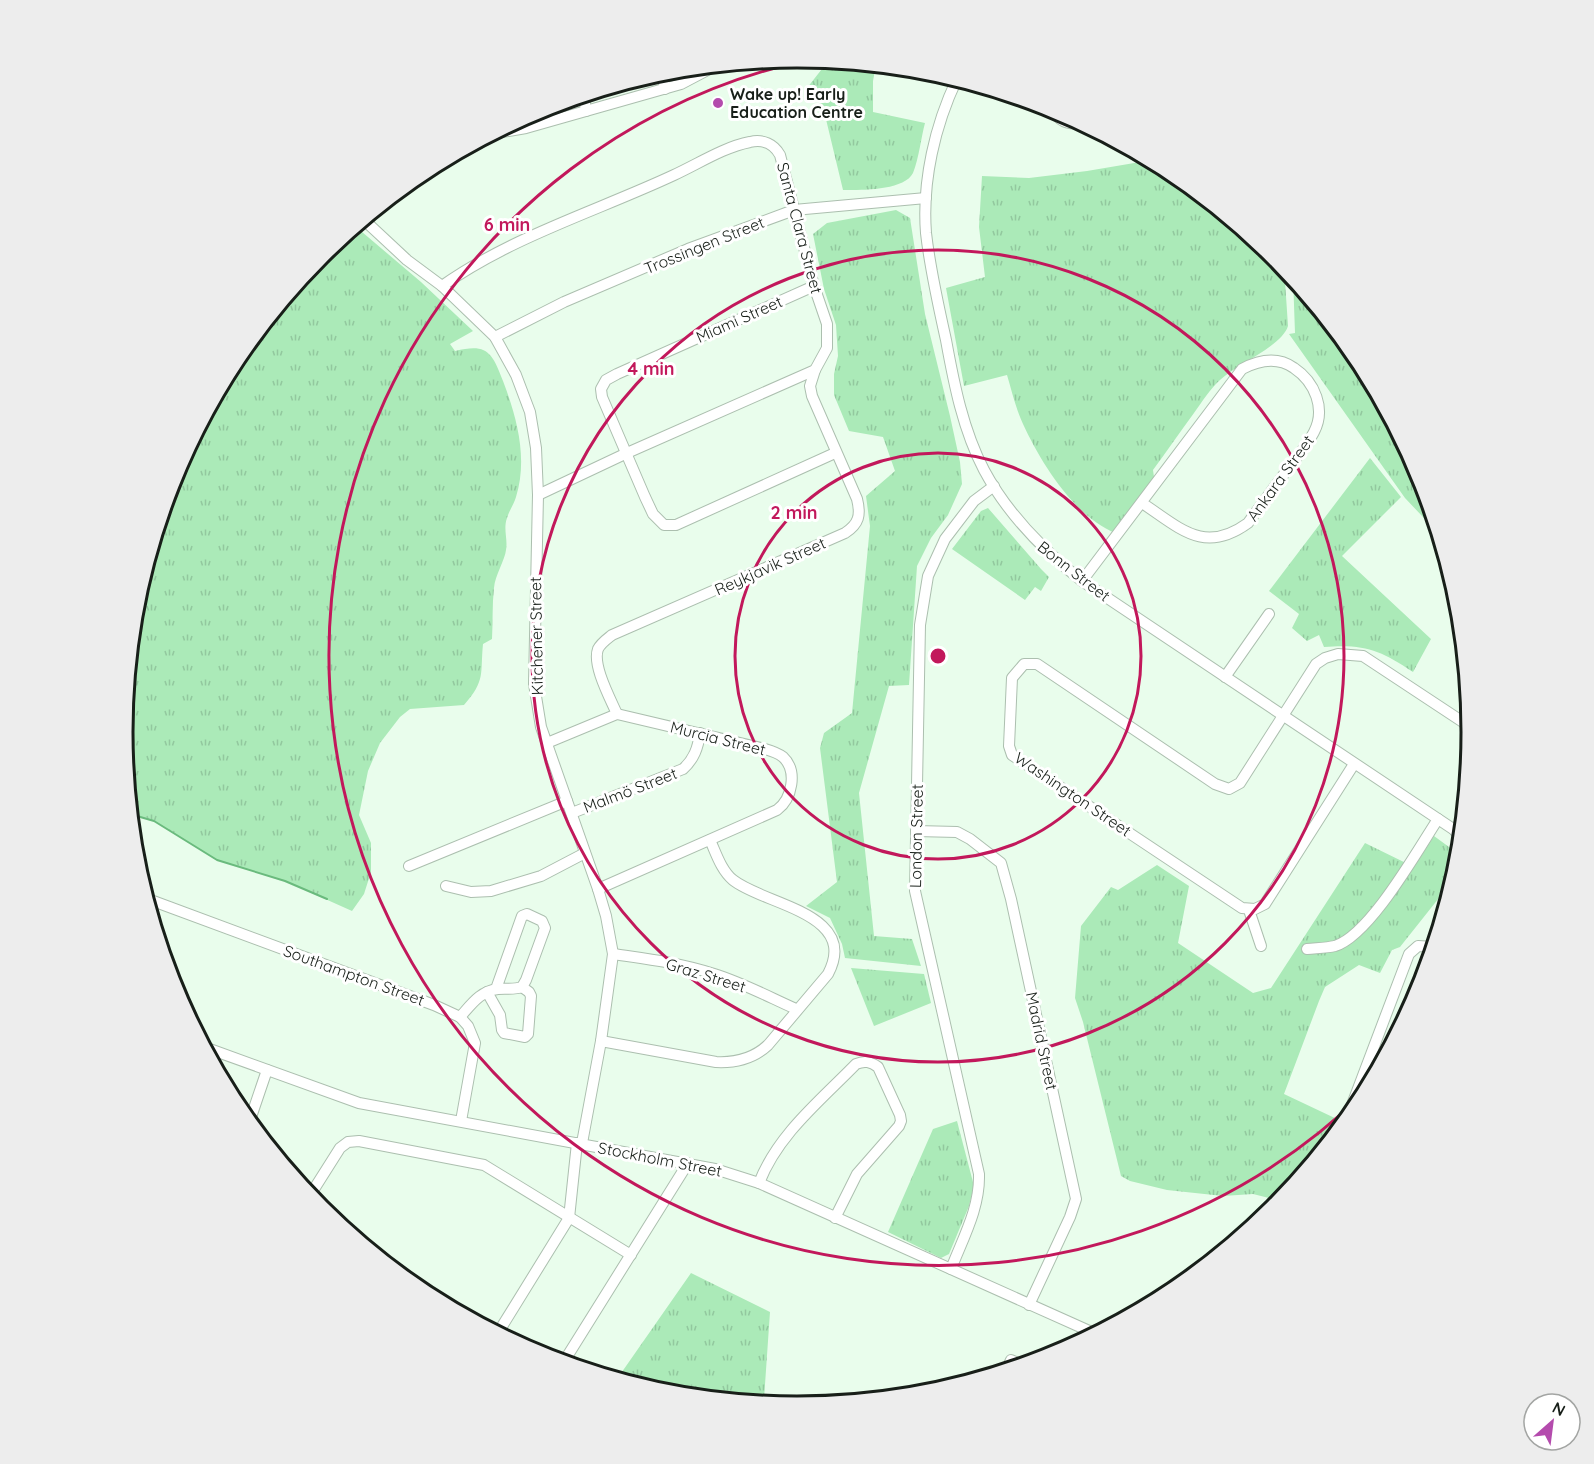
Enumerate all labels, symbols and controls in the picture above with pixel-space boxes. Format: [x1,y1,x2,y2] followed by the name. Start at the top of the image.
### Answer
[730,84,863,122] place label: Wake up! Early Education Centre
[711,96,725,110] marker: Wake up! Early Education Centre
[773,160,827,296] street label: Santa Clara Street
[641,212,767,278] street label: Trossingen Street
[484,213,530,236] text: 6 min
[693,291,785,347] street label: Miami Street
[627,357,675,380] text: 4 min
[1242,431,1318,525] street label: Ankara Street
[771,501,817,524] text: 2 min
[711,533,829,599] street label: Reykjavik Street
[1034,536,1114,606] street label: Bonn Street
[525,577,547,695] street label: Kitchener Street
[928,646,948,666] centre of rings
[668,716,768,760] street label: Murcia Street
[1011,748,1135,840] street label: Washington Street
[580,763,680,817] street label: Malmö Street
[905,784,927,888] street label: London Street
[281,940,427,1010] street label: Southampton Street
[664,953,748,997] street label: Graz Street
[1022,990,1062,1092] street label: Madrid Street
[596,1137,724,1181] street label: Stockholm Street
[1522,1392,1582,1452] north arrow
[1549,1397,1569,1420] text: N

